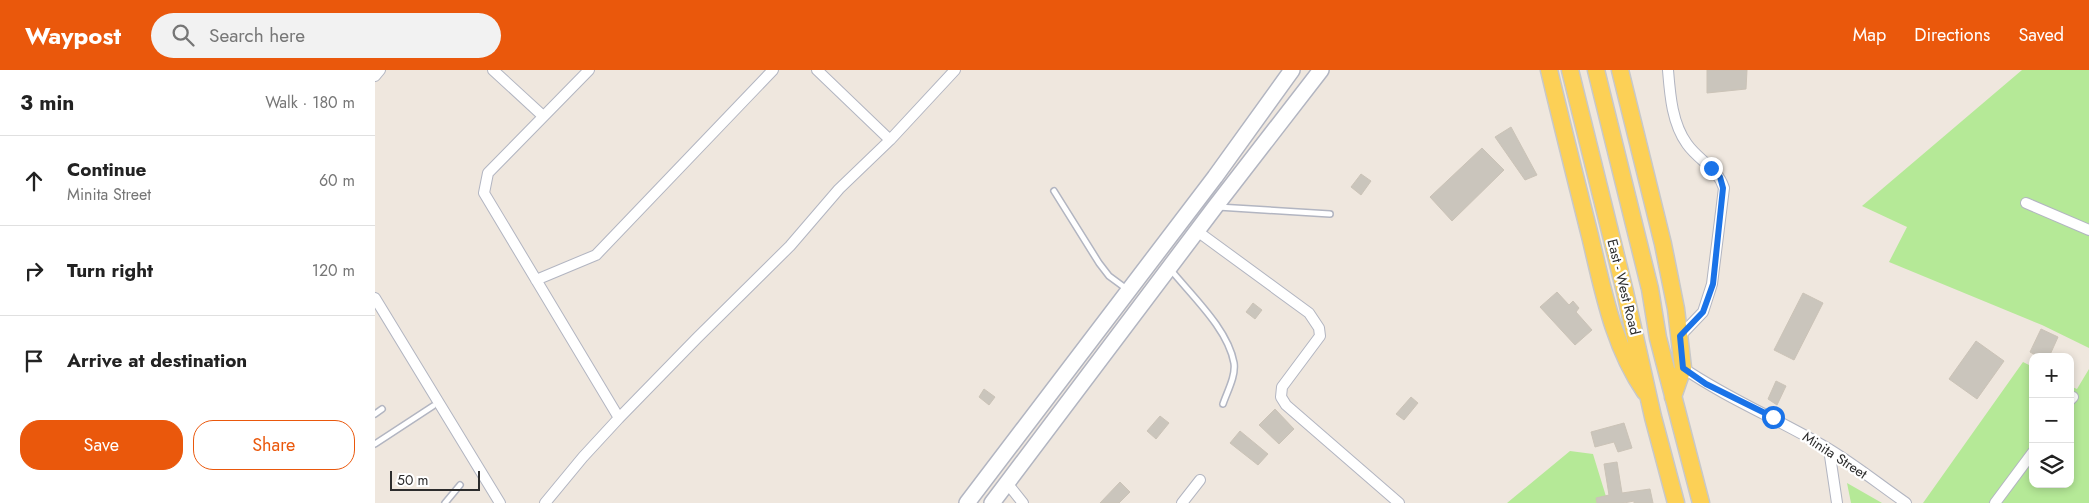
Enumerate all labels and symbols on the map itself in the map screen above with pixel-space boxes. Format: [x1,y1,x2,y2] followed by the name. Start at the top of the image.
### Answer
[1700,157,1723,180] route end
[1602,237,1646,337] street label: East - West Road
[1762,406,1785,429] route start
[1799,427,1872,484] street label: Minita Street
[390,468,480,491] scale bar

